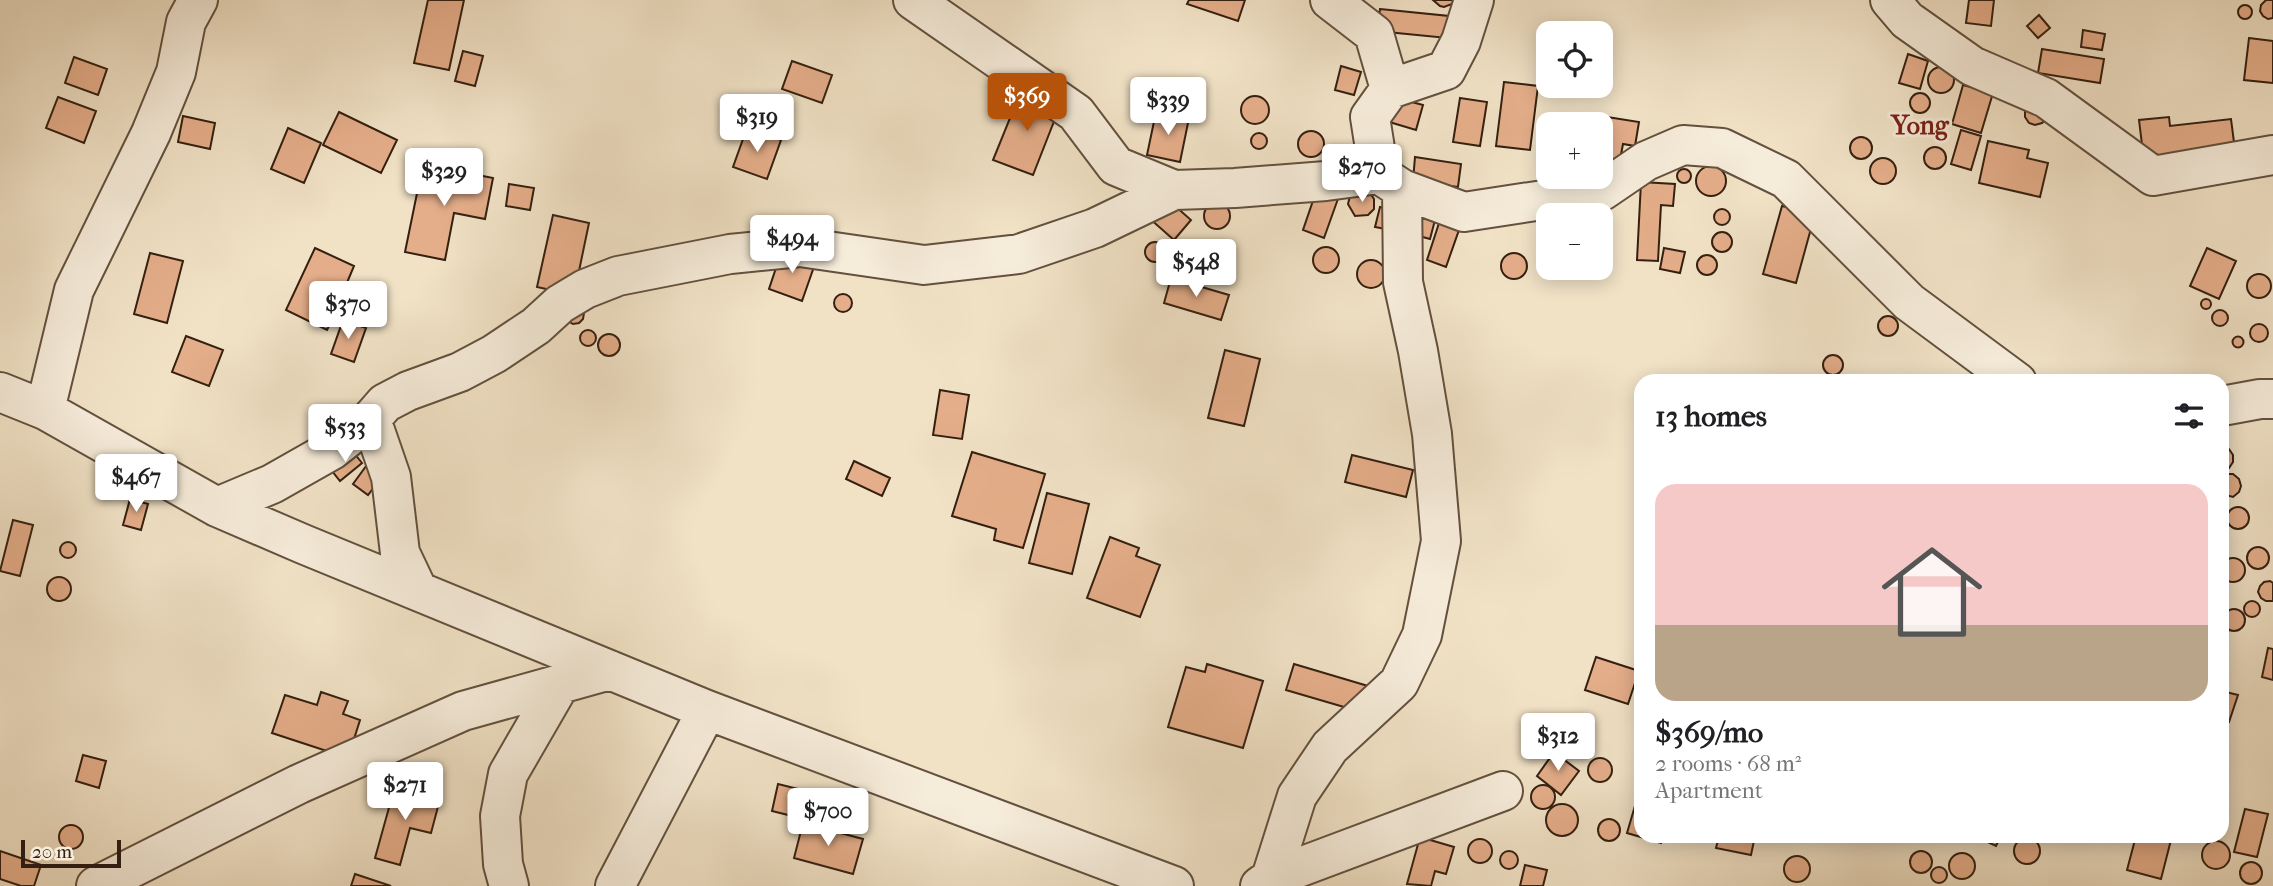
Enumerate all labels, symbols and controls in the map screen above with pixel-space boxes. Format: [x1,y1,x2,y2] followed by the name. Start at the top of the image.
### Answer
[1536,21,1613,280] map controls
[1536,21,1613,98] button: locate
[986,74,1068,133] pin: $369
[1127,78,1209,137] pin: $339
[1004,82,1050,109] text: $369
[1146,86,1190,113] text: $339
[716,94,798,154] pin: $319
[736,103,778,130] text: $319
[1889,110,1950,141] district label: Yong
[1536,112,1613,189] button: +
[1321,144,1403,204] pin: $270
[403,148,485,208] pin: $329
[1338,153,1386,180] text: $270
[421,157,467,184] text: $329
[1536,203,1613,280] button: −
[751,216,833,275] pin: $494
[766,224,818,251] text: $494
[1155,240,1237,299] pin: $548
[1172,248,1220,275] text: $548
[307,282,389,341] pin: $370
[325,290,371,317] text: $370
[2170,397,2208,435] icon: filters
[1655,399,1767,434] text: 13 homes
[304,405,386,464] pin: $533
[324,413,366,440] text: $533
[95,454,177,514] pin: $467
[111,463,161,490] text: $467
[1869,529,1995,655] icon: home
[1517,714,1599,773] pin: $312
[1655,715,1763,750] text: $369/mo
[1537,722,1579,749] text: $312
[1655,750,1801,777] text: 2 rooms · 68 m²
[364,762,446,822] pin: $271
[383,771,427,798] text: $271
[1655,777,1763,804] text: Apartment
[787,788,869,848] pin: $700
[803,797,853,824] text: $700
[21,837,121,869] scale bar
[32,841,72,863] text: 20 m

